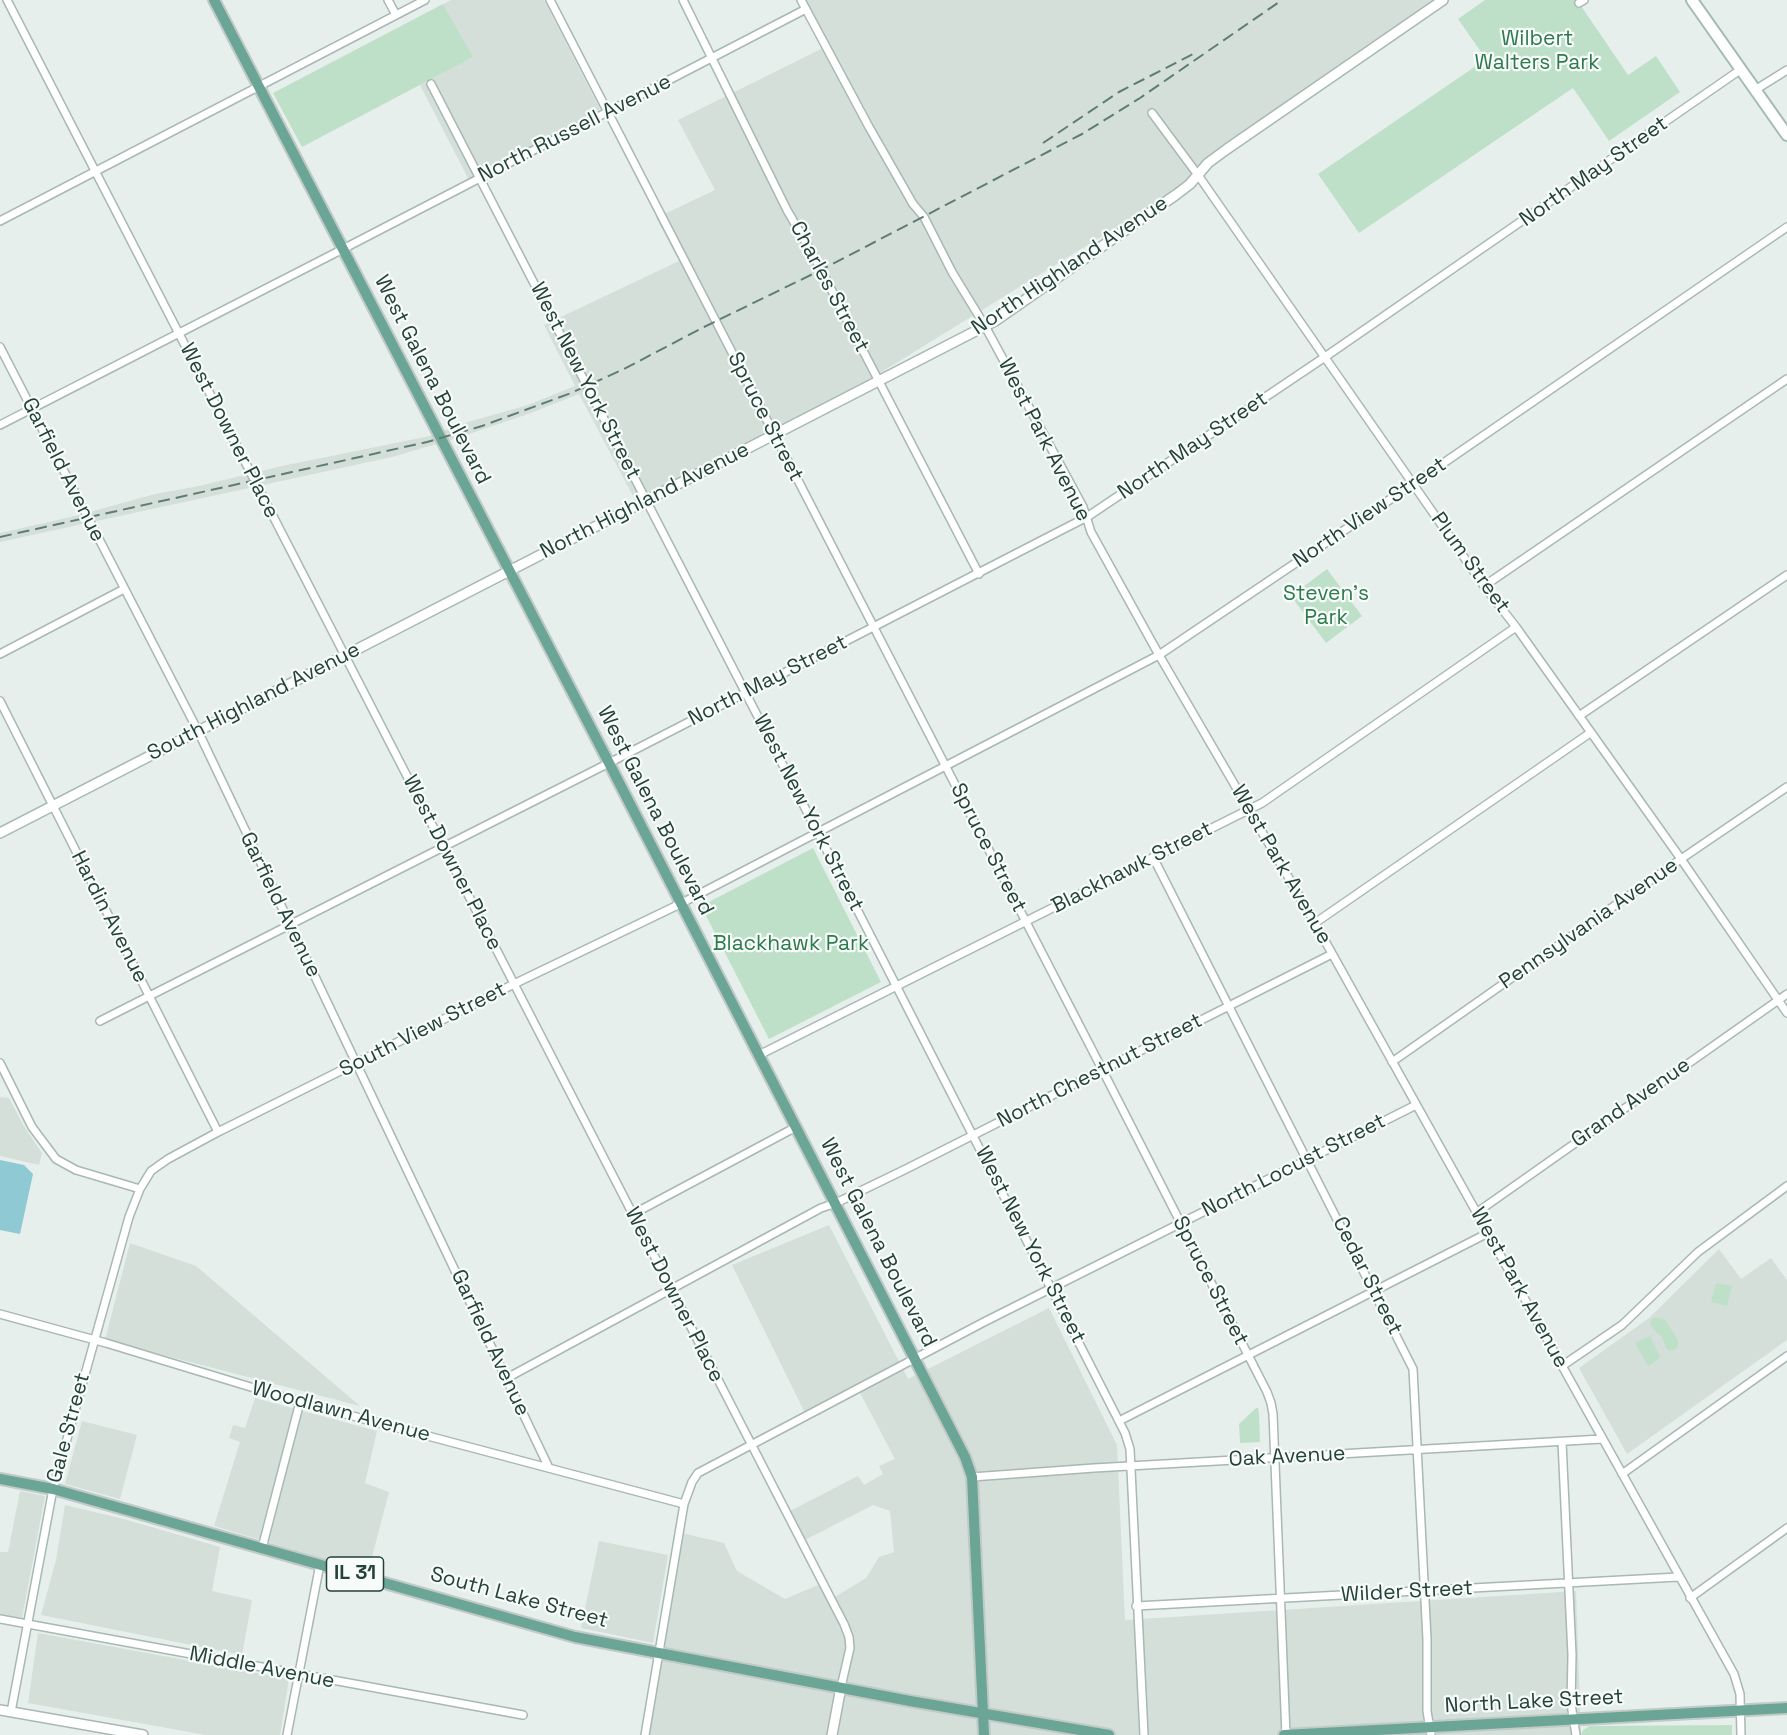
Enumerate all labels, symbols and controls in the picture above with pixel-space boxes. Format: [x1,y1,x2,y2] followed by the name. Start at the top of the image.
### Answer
[1475,26,1599,76] park label: Wilbert Walters Park
[474,69,676,189] street label: North Russell Avenue
[1515,111,1673,233] street label: North May Street
[967,191,1173,341] street label: North Highland Avenue
[784,217,874,357] street label: Charles Street
[368,271,496,489] street label: West Galena Boulevard
[524,278,646,484] street label: West New York Street
[174,339,284,523] street label: West Downer Place
[722,348,808,486] street label: Spruce Street
[992,354,1096,526] street label: West Park Avenue
[1113,387,1273,505] street label: North May Street
[16,394,110,546] street label: Garfield Avenue
[536,437,754,565] street label: North Highland Avenue
[1289,452,1451,574] street label: North View Street
[1425,508,1515,618] street label: Plum Street
[1283,581,1369,631] park label: Steven's Park
[684,630,852,732] street label: North May Street
[144,637,364,767] street label: South Highland Avenue
[591,702,719,920] street label: West Galena Boulevard
[747,710,869,916] street label: West New York Street
[397,771,507,955] street label: West Downer Place
[945,779,1031,917] street label: Spruce Street
[1225,781,1337,949] street label: West Park Avenue
[1047,817,1217,919] street label: Blackhawk Street
[234,828,326,982] street label: Garfield Avenue
[65,847,153,987] street label: Hardin Avenue
[1495,853,1683,995] street label: Pennsylvania Avenue
[713,931,869,957] park label: Blackhawk Park
[336,977,510,1083] street label: South View Street
[993,1008,1207,1134] street label: North Chestnut Street
[1567,1053,1695,1153] street label: Grand Avenue
[1198,1109,1390,1223] street label: North Locust Street
[814,1134,942,1352] street label: West Galena Boulevard
[969,1142,1091,1348] street label: West New York Street
[619,1203,729,1387] street label: West Downer Place
[1464,1203,1574,1373] street label: West Park Avenue
[1167,1212,1253,1350] street label: Spruce Street
[1326,1213,1408,1339] street label: Cedar Street
[445,1266,535,1420] street label: Garfield Avenue
[42,1370,96,1486] street label: Gale Street
[249,1376,433,1448] street label: Woodlawn Avenue
[1228,1441,1346,1473] street label: Oak Avenue
[326,1557,384,1591] road number: IL 31
[427,1562,611,1634] street label: South Lake Street
[1340,1576,1474,1608] street label: Wilder Street
[187,1642,337,1694] street label: Middle Avenue
[1444,1685,1624,1719] street label: North Lake Street

